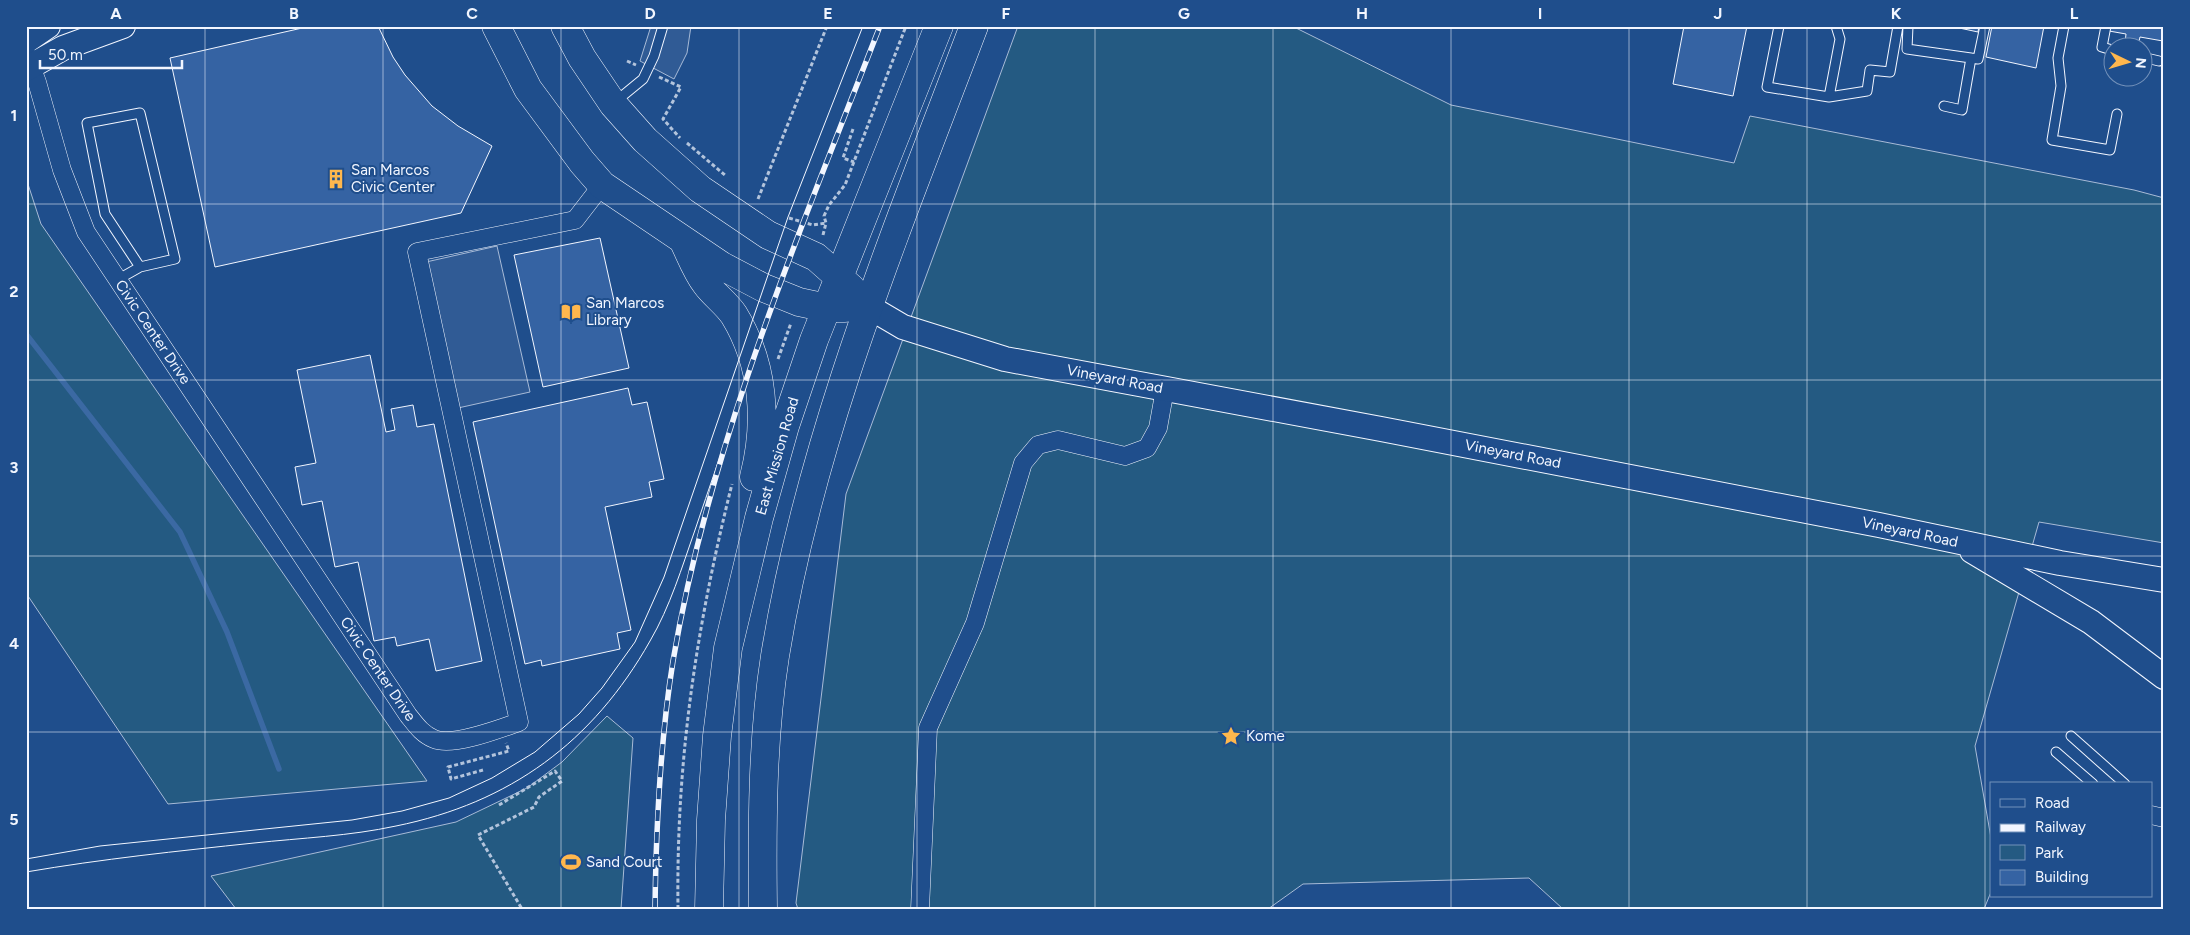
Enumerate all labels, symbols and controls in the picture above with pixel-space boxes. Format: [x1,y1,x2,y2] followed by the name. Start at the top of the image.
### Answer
[110,4,122,23] text: A
[289,4,299,23] text: B
[466,4,478,23] text: C
[644,4,656,23] text: D
[823,4,833,23] text: E
[1002,4,1011,23] text: F
[1178,4,1190,23] text: G
[1356,4,1368,23] text: H
[1538,4,1542,23] text: I
[1714,4,1722,23] text: J
[1891,4,1902,23] text: K
[2070,4,2079,23] text: L
[40,38,182,70] scale bar
[2102,38,2152,88] north arrow
[48,46,83,64] text: 50 m
[2132,57,2149,69] text: N
[11,106,17,125] text: 1
[351,161,435,196] place label: San Marcos Civic Center
[325,168,347,190] building icon: San Marcos Civic Center
[111,276,195,388] street label: Civic Center Drive
[9,282,19,301] text: 2
[586,294,664,329] place label: San Marcos Library
[560,301,582,323] library icon: San Marcos Library
[1065,361,1165,397] street label: Vineyard Road
[752,395,802,517] street label: East Mission Road
[1463,436,1563,472] street label: Vineyard Road
[10,458,19,477] text: 3
[1860,513,1960,551] street label: Vineyard Road
[336,613,420,725] street label: Civic Center Drive
[9,634,19,653] text: 4
[1220,725,1242,747] place icon: Kome
[1246,727,1285,745] place label: Kome
[1990,782,2152,898] legend
[2035,794,2070,812] text: Road
[9,810,19,829] text: 5
[2035,818,2086,836] text: Railway
[2035,844,2064,862] text: Park
[560,851,582,873] sports icon: Sand Court
[586,853,663,871] place label: Sand Court
[2035,868,2089,886] text: Building

